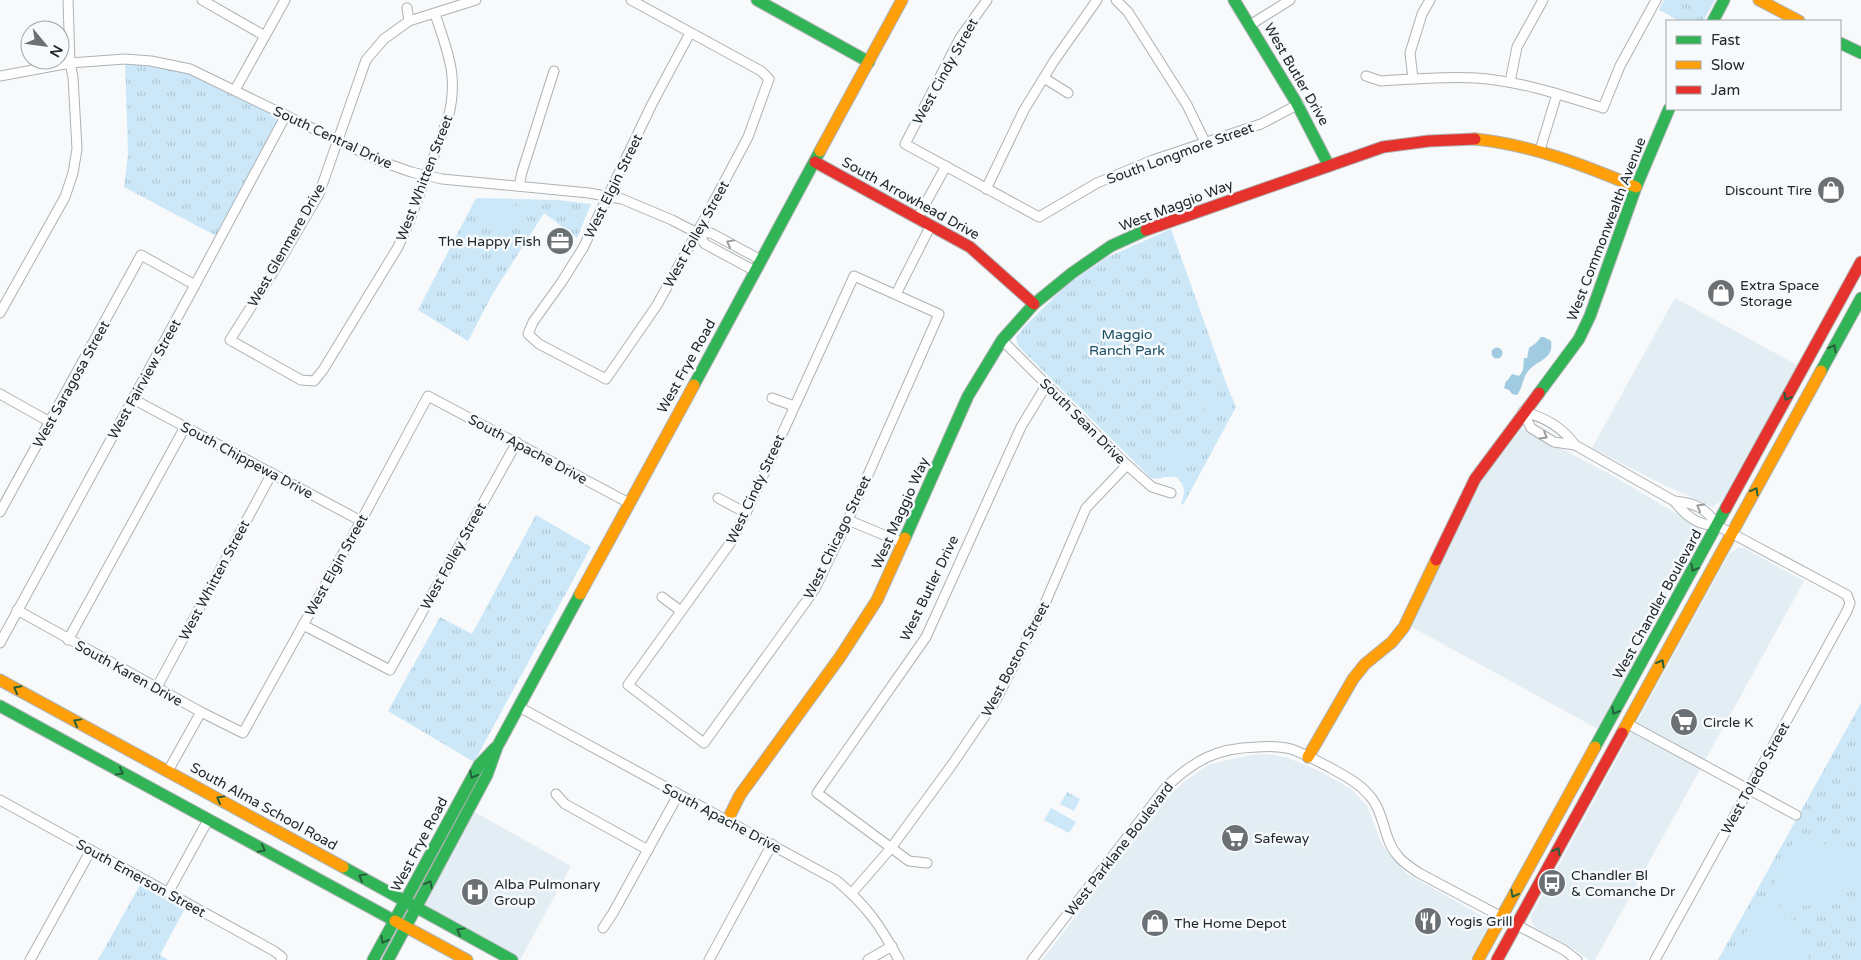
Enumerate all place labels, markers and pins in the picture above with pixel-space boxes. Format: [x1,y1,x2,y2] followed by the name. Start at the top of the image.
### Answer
[1816,175,1846,205] shop icon: Discount Tire
[1725,182,1812,199] place label: Discount Tire
[545,226,575,256] office icon: The Happy Fish
[438,233,541,250] place label: The Happy Fish
[1740,277,1819,310] place label: Extra Space Storage
[1706,278,1736,308] shop icon: Extra Space Storage
[1669,707,1699,737] supermarket icon: Circle K
[1703,714,1753,731] place label: Circle K
[1220,823,1250,853] supermarket icon: Safeway
[1254,830,1310,847] place label: Safeway
[1571,867,1676,900] place label: Chandler Bl & Comanche Dr
[1537,868,1567,898] bus stop icon: Chandler Bl & Comanche Dr
[494,876,601,909] place label: Alba Pulmonary Group
[460,877,490,907] hospital icon: Alba Pulmonary Group
[1413,906,1443,936] restaurant icon: Yogis Grill
[1140,908,1170,938] shop icon: The Home Depot
[1447,913,1513,930] place label: Yogis Grill
[1174,915,1287,932] place label: The Home Depot

